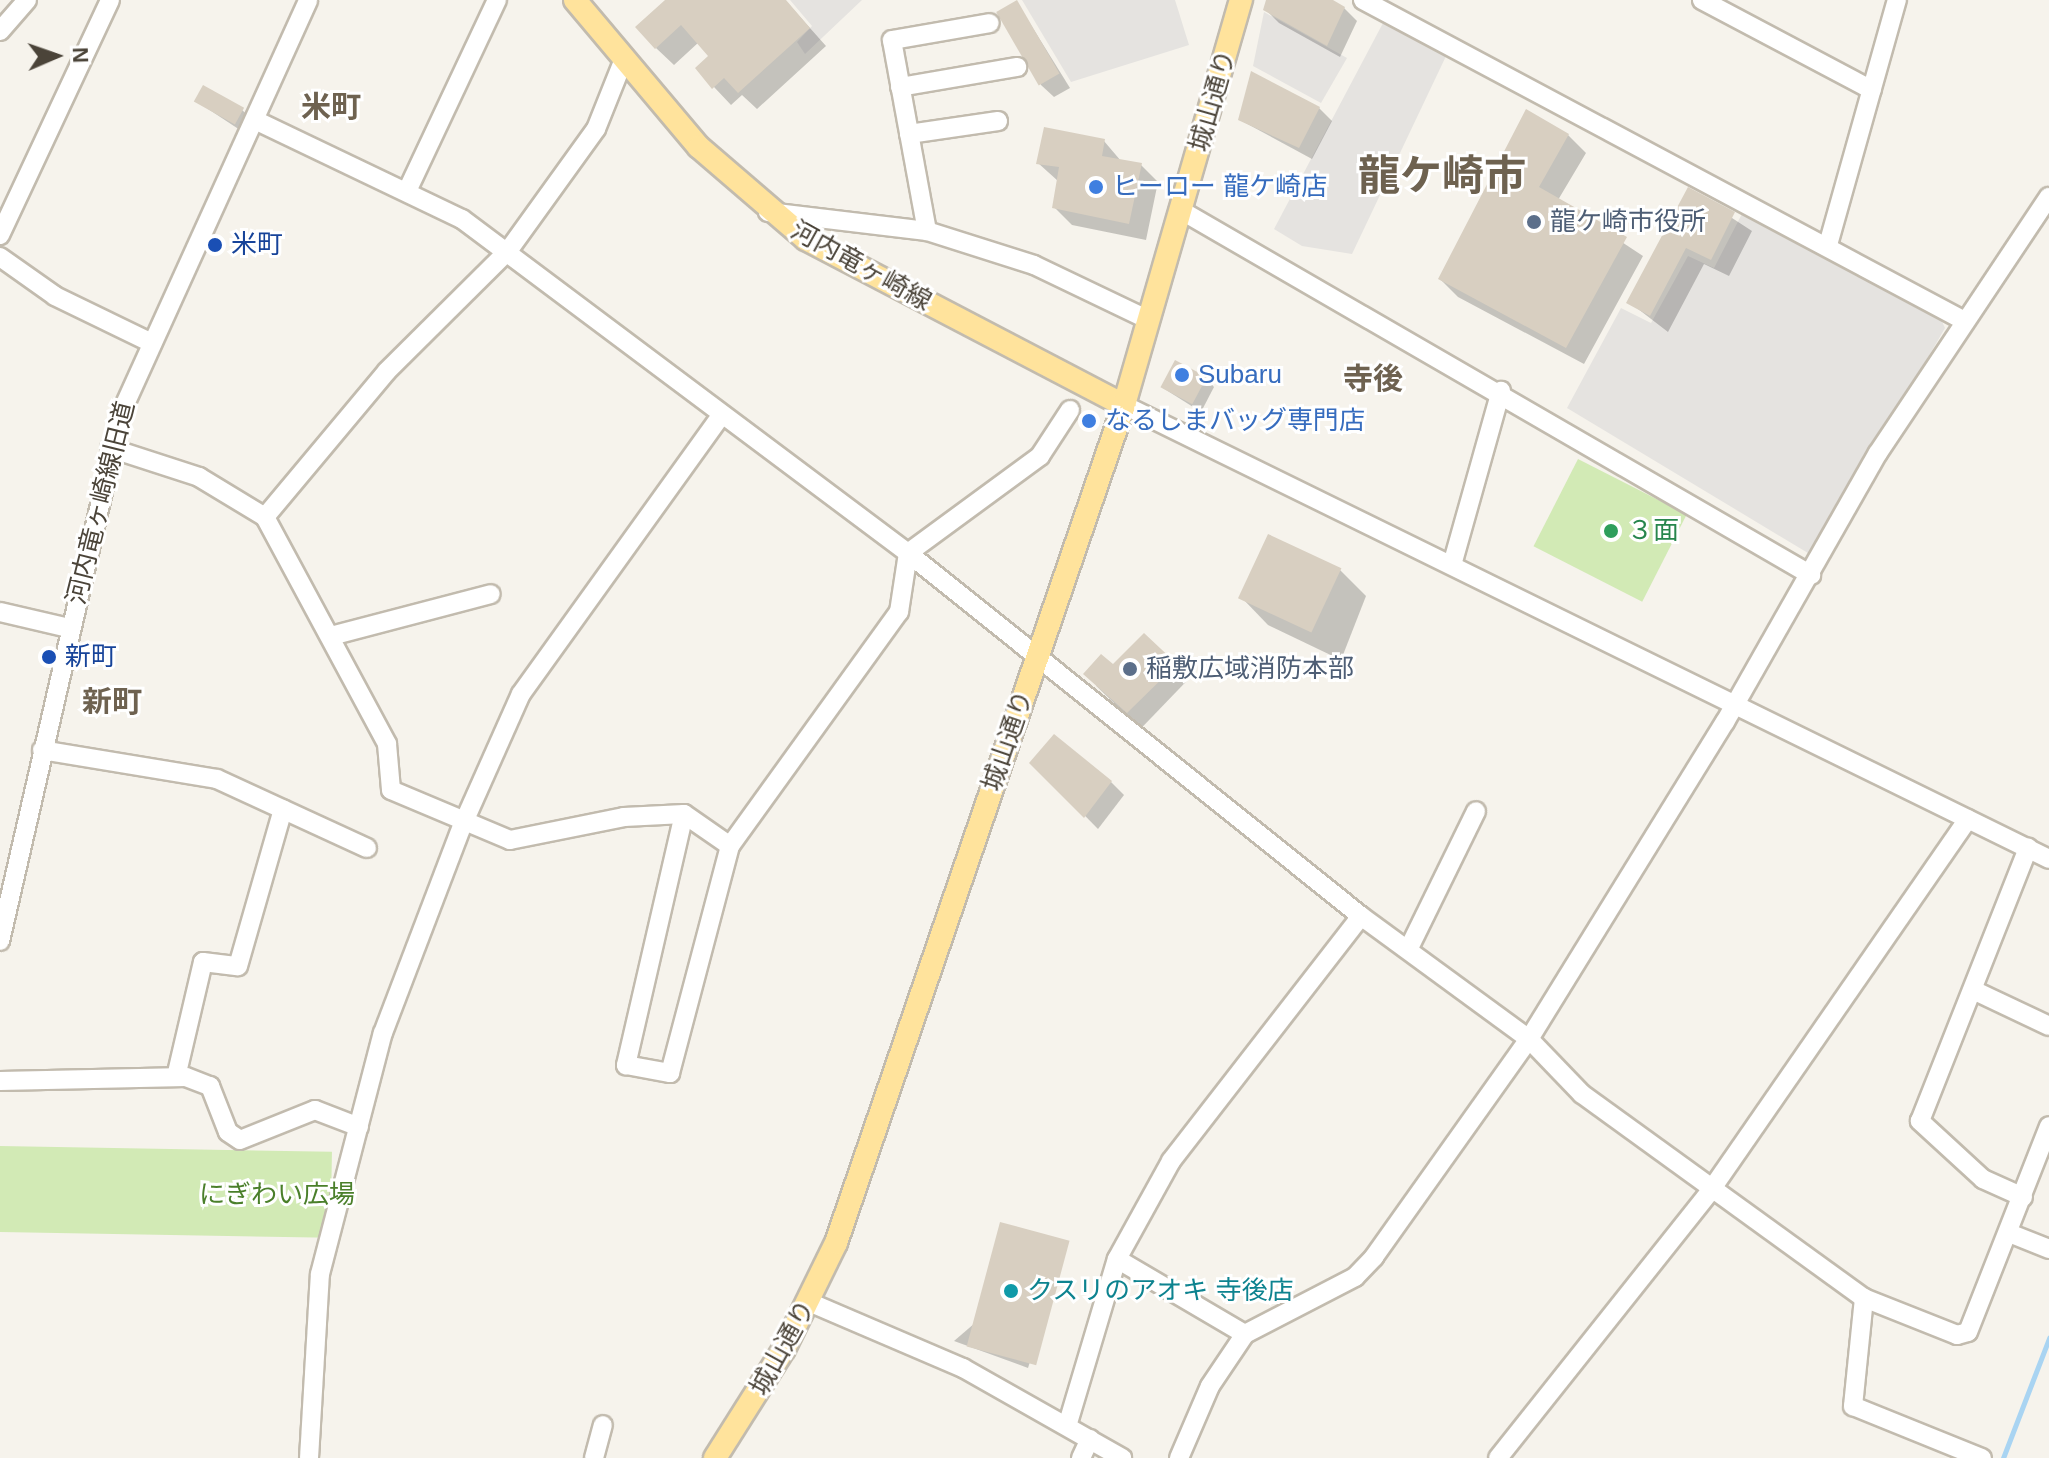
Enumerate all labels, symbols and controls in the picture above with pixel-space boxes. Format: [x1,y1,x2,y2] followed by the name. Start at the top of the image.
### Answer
[16,16,96,96] north arrow
[68,47,93,64] text: N
[1184,47,1242,155] street label: 城山通り
[301,89,361,125] district label: 米町
[1358,151,1526,201] district label: 龍ケ崎市
[1112,171,1327,203] place label: ヒーロー 龍ケ崎店
[1087,178,1105,196] marker: ヒーロー 龍ケ崎店
[1550,206,1706,238] place label: 龍ケ崎市役所
[1525,213,1543,231] marker: 龍ケ崎市役所
[785,215,937,317] street label: 河内竜ヶ崎線
[231,229,283,261] place label: 米町
[206,236,224,254] marker: 米町
[1198,359,1282,391] place label: Subaru
[1343,361,1403,397] district label: 寺後
[1173,366,1191,384] marker: Subaru
[61,398,141,608] street label: 河内竜ヶ崎線旧道
[1105,405,1365,437] place label: なるしまバッグ専門店
[1080,412,1098,430] marker: なるしまバッグ専門店
[1627,515,1679,547] place label: ３面
[1602,522,1620,540] marker: ３面
[65,641,117,673] place label: 新町
[40,648,58,666] marker: 新町
[1146,653,1354,685] place label: 稲敷広域消防本部
[1121,660,1139,678] marker: 稲敷広域消防本部
[82,684,142,720] district label: 新町
[976,687,1040,795] street label: 城山通り
[199,1179,355,1211] park label: にぎわい広場
[1027,1275,1294,1307] place label: クスリのアオキ 寺後店
[1002,1282,1020,1300] marker: クスリのアオキ 寺後店
[744,1295,822,1401] street label: 城山通り

